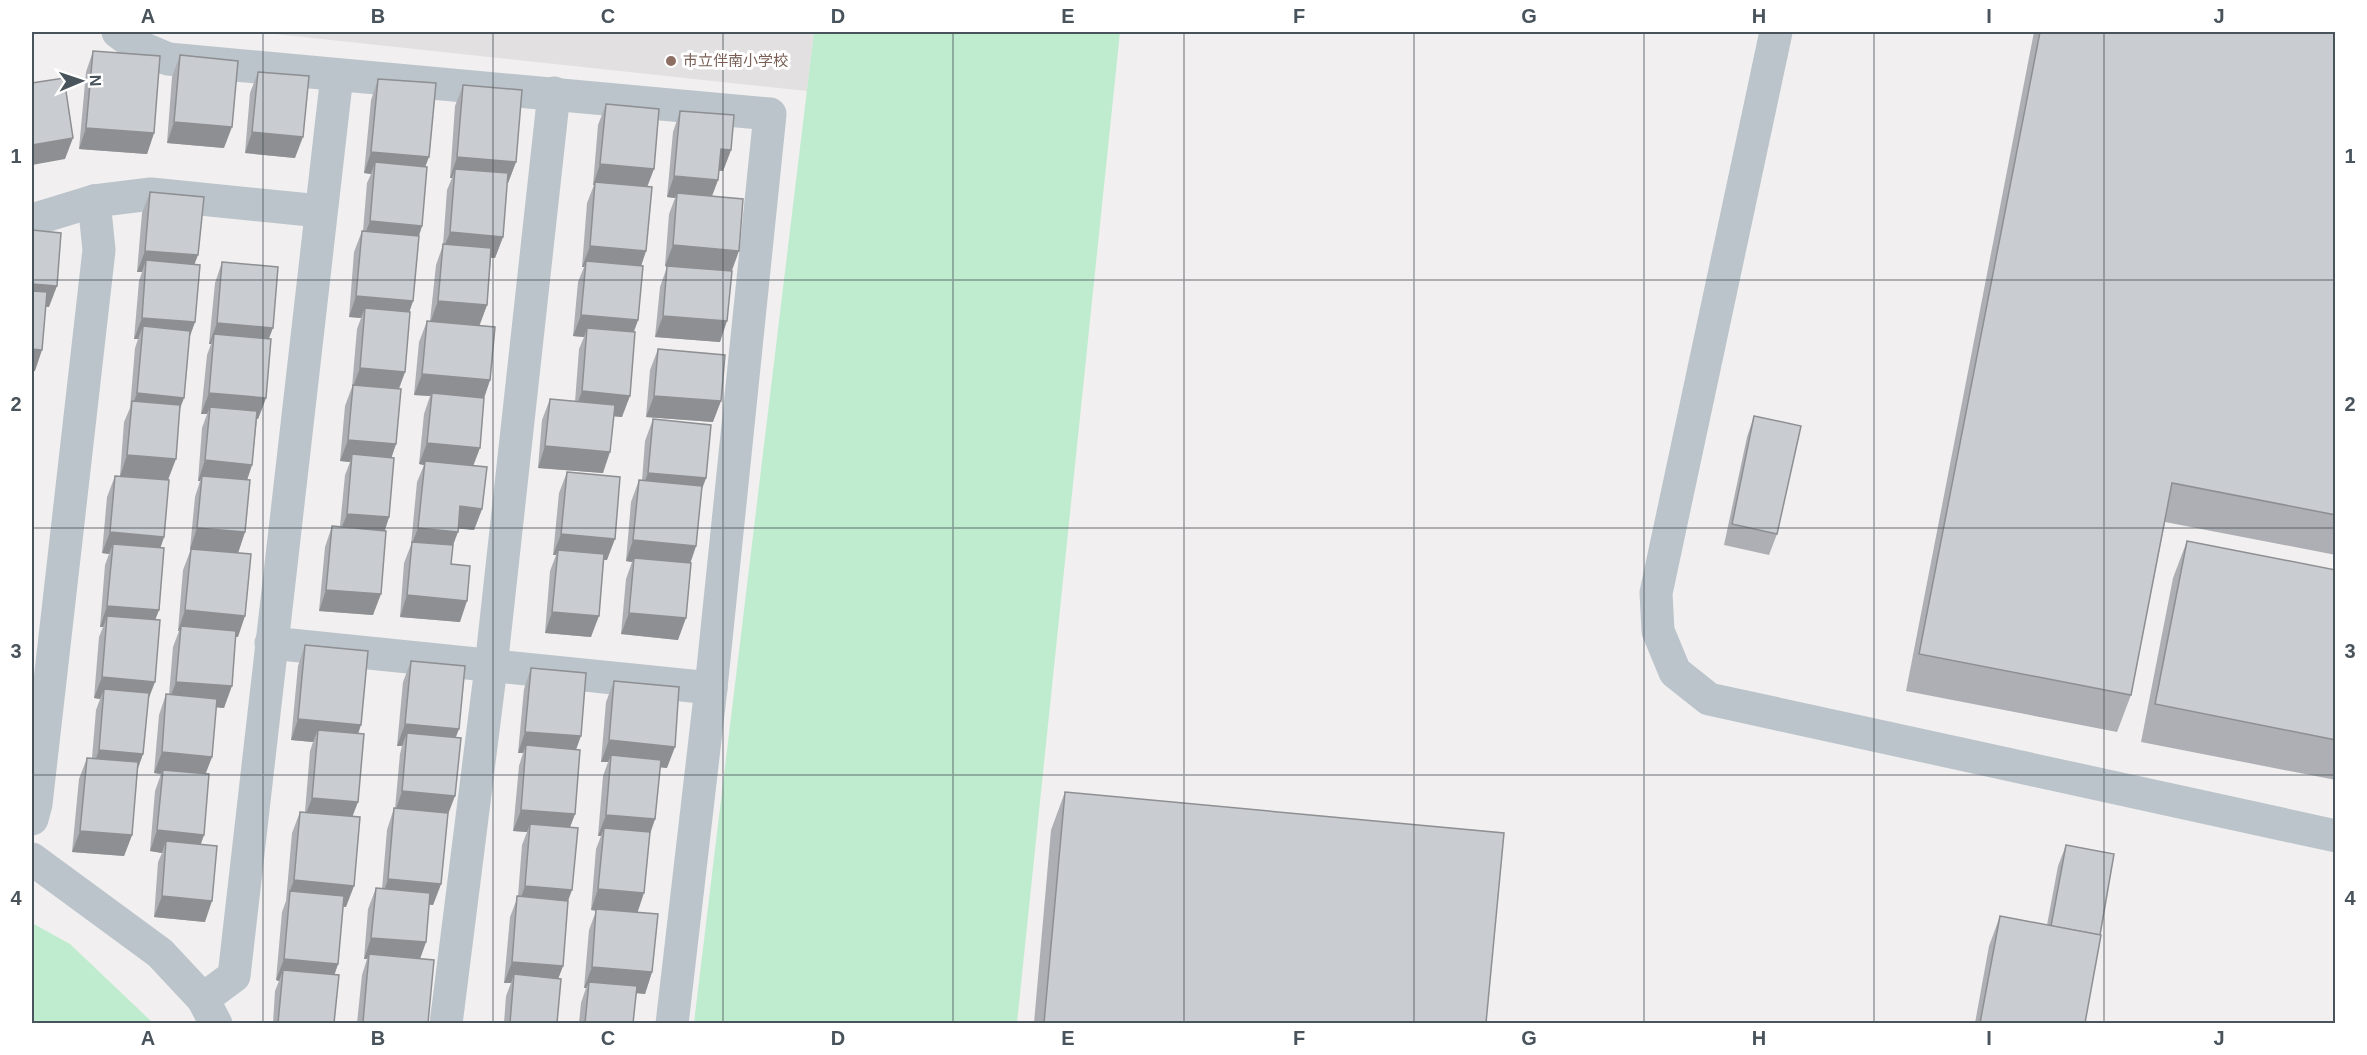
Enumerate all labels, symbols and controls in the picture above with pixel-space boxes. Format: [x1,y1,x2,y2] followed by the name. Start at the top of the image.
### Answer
[141,5,155,27] text: A
[371,5,385,27] text: B
[601,5,615,27] text: C
[831,5,845,27] text: D
[1061,5,1075,27] text: E
[1293,5,1305,27] text: F
[1521,5,1537,27] text: G
[1752,5,1766,27] text: H
[1986,5,1992,27] text: I
[2213,5,2225,27] text: J
[51,51,111,111] north arrow
[683,52,788,69] place label: 市立伴南小学校
[664,54,678,68] marker: 市立伴南小学校
[87,74,104,87] text: N
[10,145,22,167] text: 1
[2344,145,2356,167] text: 1
[10,393,22,415] text: 2
[2344,393,2356,415] text: 2
[10,640,22,662] text: 3
[2344,640,2356,662] text: 3
[10,887,22,909] text: 4
[2344,887,2356,909] text: 4
[141,1027,155,1049] text: A
[371,1027,385,1049] text: B
[601,1027,615,1049] text: C
[831,1027,845,1049] text: D
[1061,1027,1075,1049] text: E
[1293,1027,1305,1049] text: F
[1521,1027,1537,1049] text: G
[1752,1027,1766,1049] text: H
[1986,1027,1992,1049] text: I
[2213,1027,2225,1049] text: J

